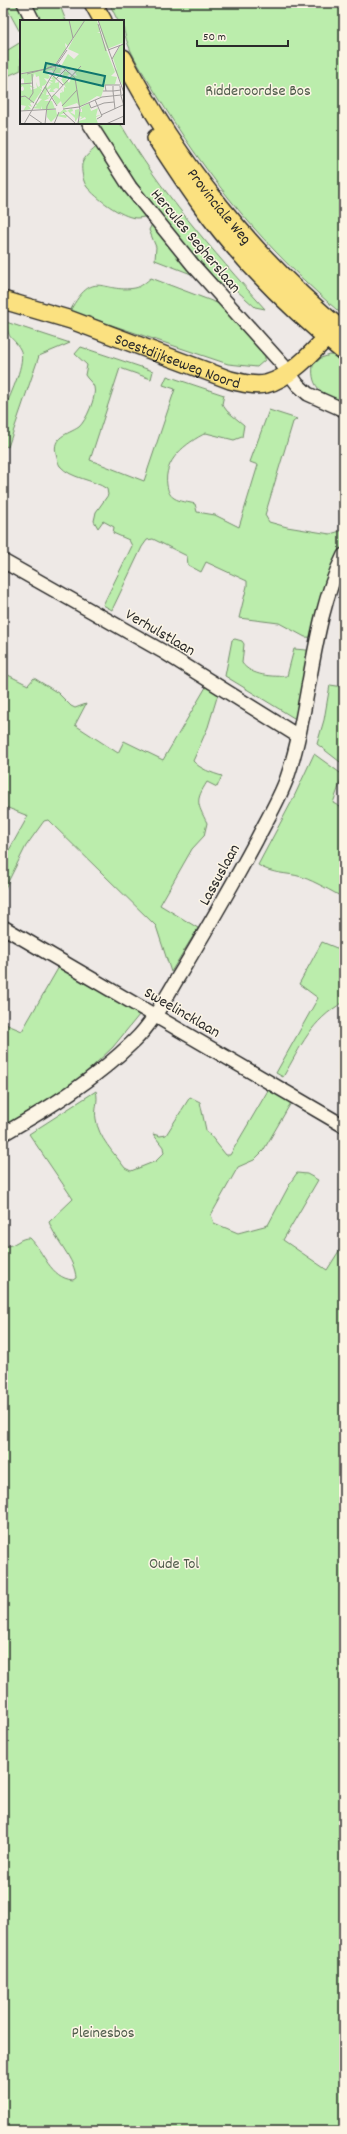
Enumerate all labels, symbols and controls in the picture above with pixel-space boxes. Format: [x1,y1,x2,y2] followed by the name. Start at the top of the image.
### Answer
[20,20,124,124] inset map
[197,22,288,48] scale bar
[203,29,226,46] text: 50 m
[205,80,311,103] park label: Ridderoordse Bos
[180,164,256,250] street label: Provinciale Weg
[144,184,246,299] street label: Hercules Segherslaan
[111,328,242,396] street label: Soestdijkseweg Noord
[120,604,199,663] street label: Verhulstlaan
[194,840,247,910] street label: Lassuslaan
[139,982,224,1044] street label: Sweelincklaan
[149,1553,199,1576] park label: Oude Tol
[72,2022,135,2045] park label: Pleinesbos

